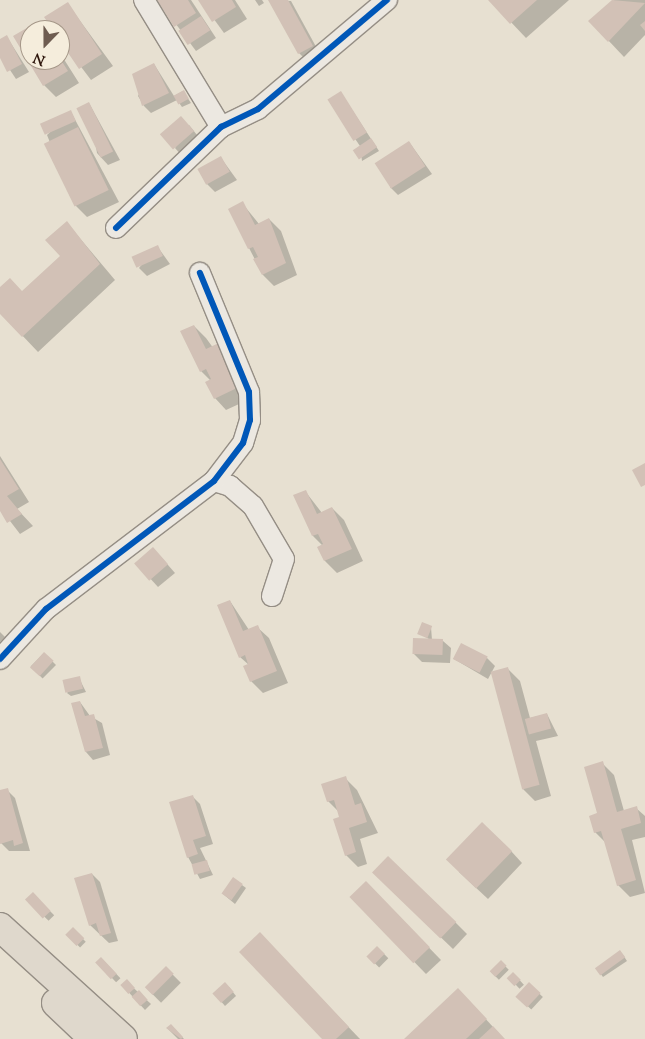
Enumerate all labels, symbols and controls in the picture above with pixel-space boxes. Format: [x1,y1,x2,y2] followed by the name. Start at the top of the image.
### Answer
[20,20,70,70] north arrow
[31,47,49,69] text: N

